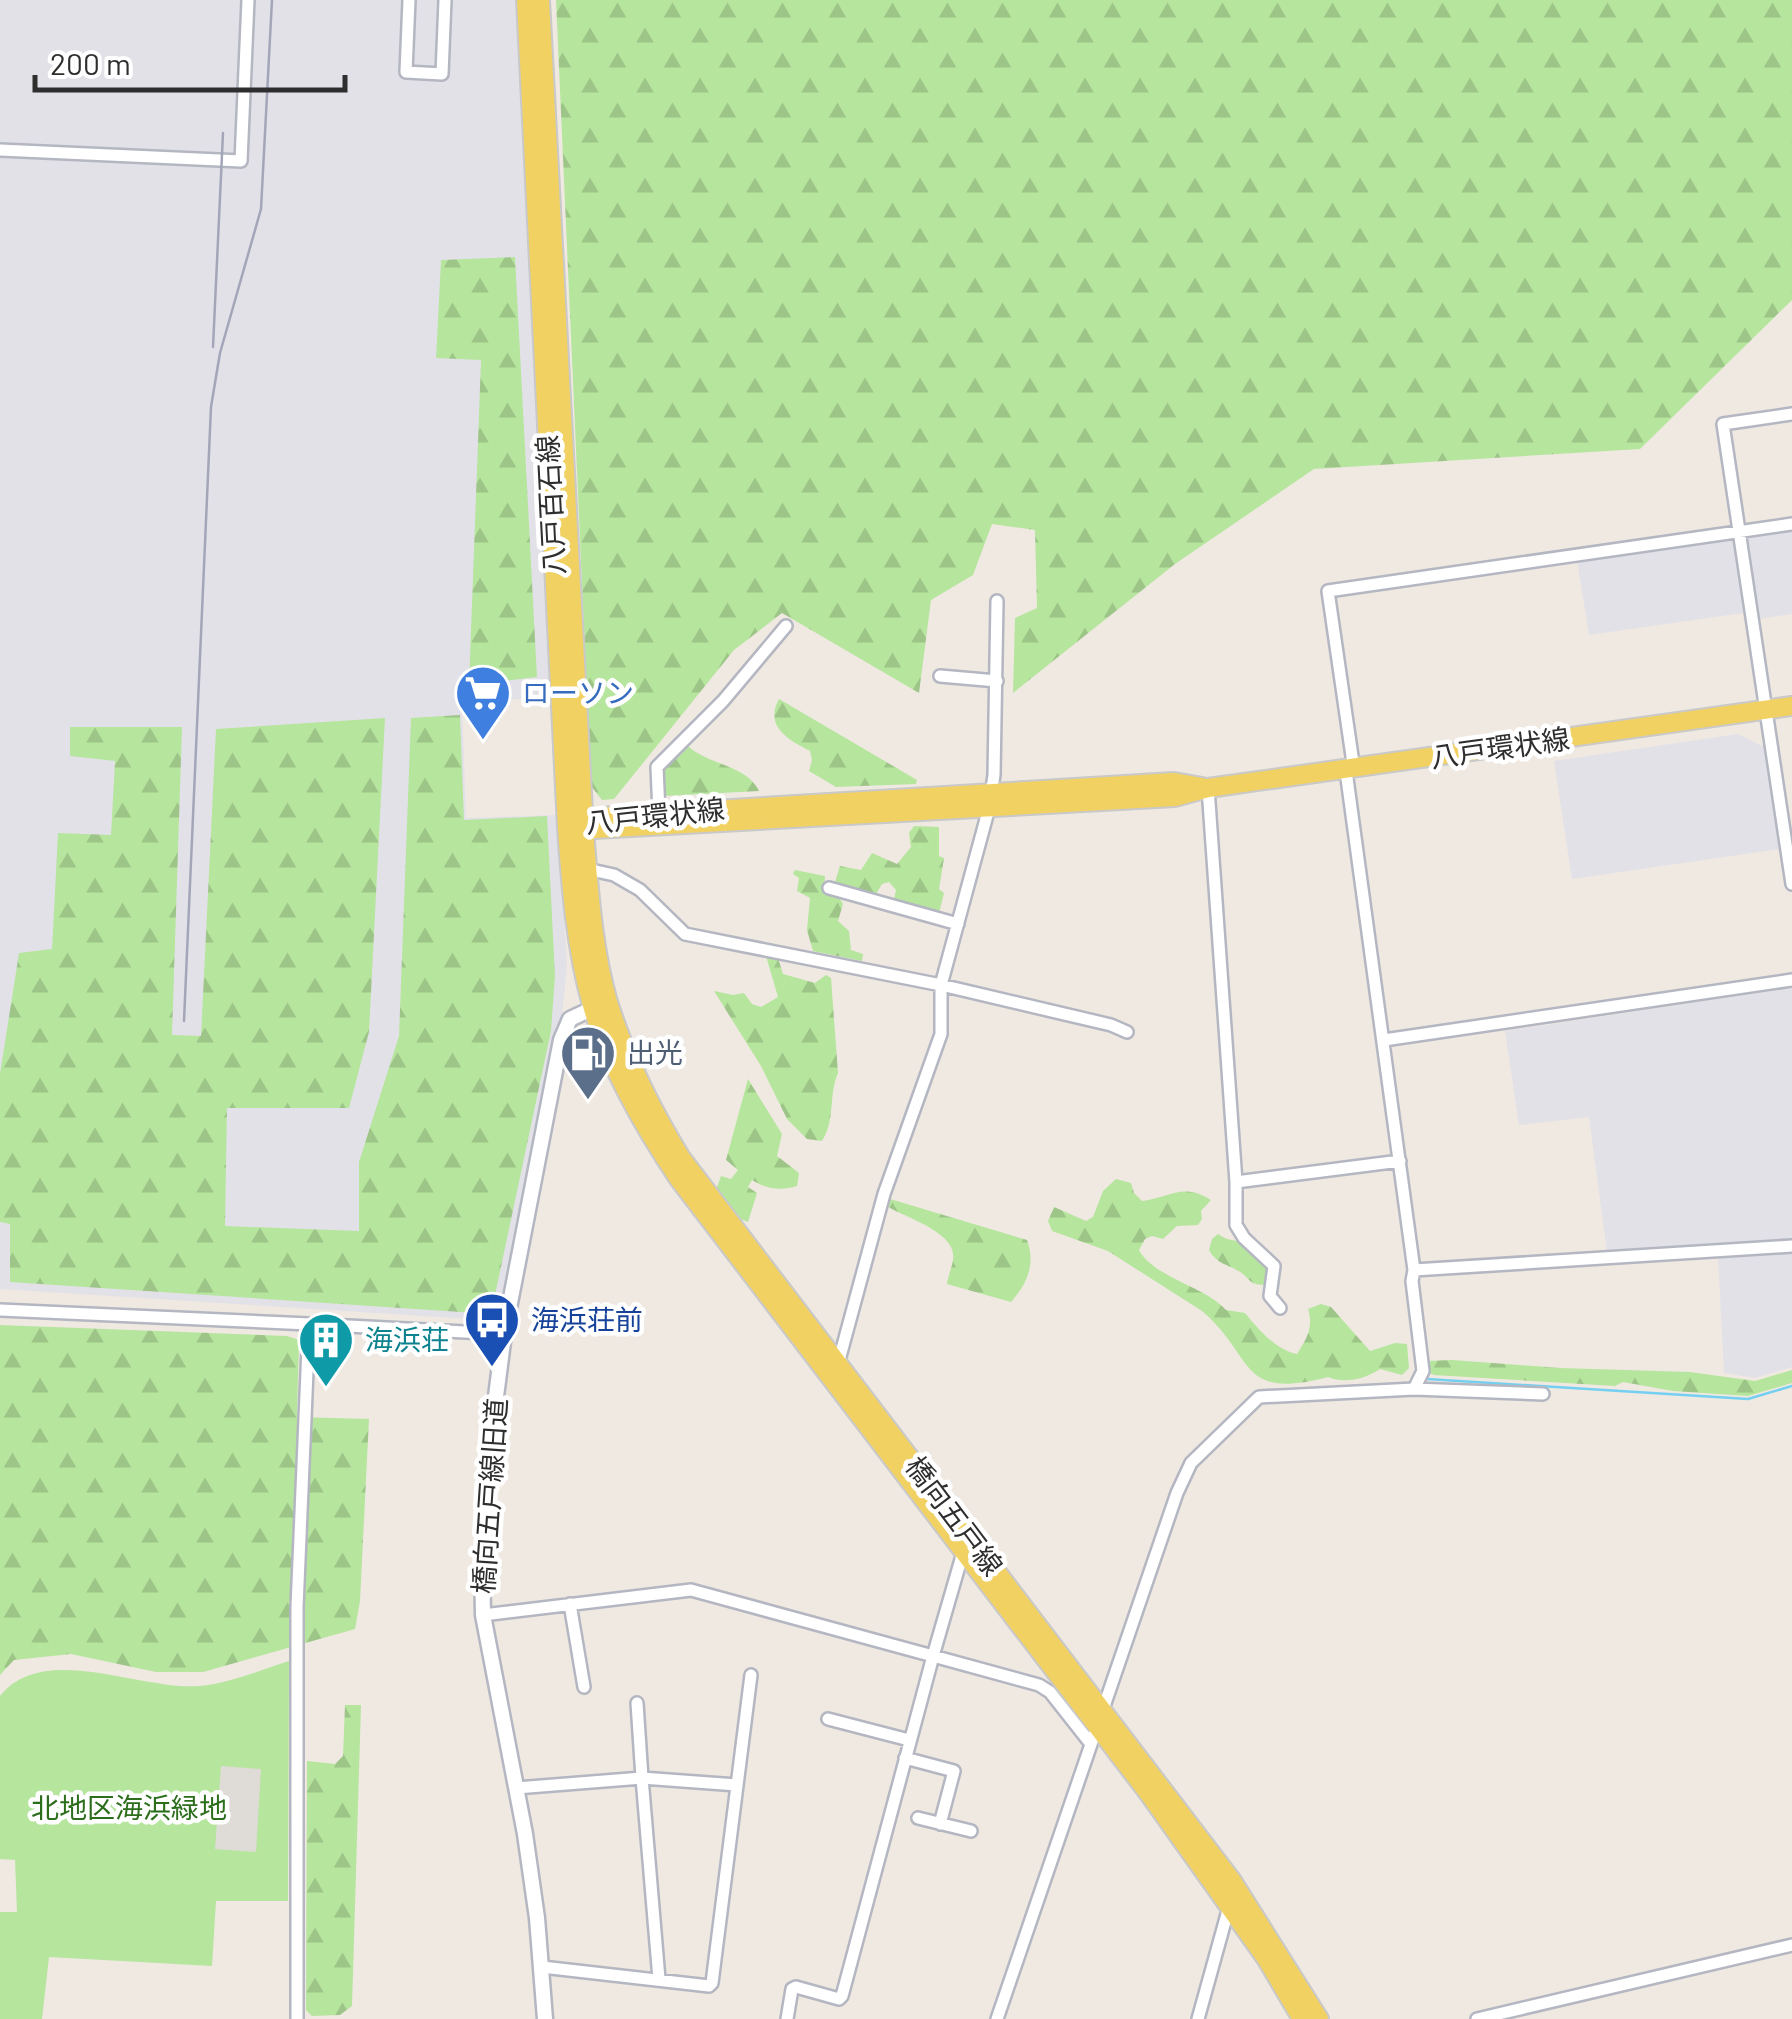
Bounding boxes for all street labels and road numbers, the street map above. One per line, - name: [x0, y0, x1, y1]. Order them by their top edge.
- street label: 八戸百石線: [529, 434, 571, 576]
- street label: 八戸環状線: [1428, 720, 1572, 774]
- street label: 八戸環状線: [583, 791, 726, 839]
- street label: 橋向五戸線旧道: [465, 1397, 513, 1595]
- street label: 橋向五戸線: [899, 1449, 1011, 1582]

